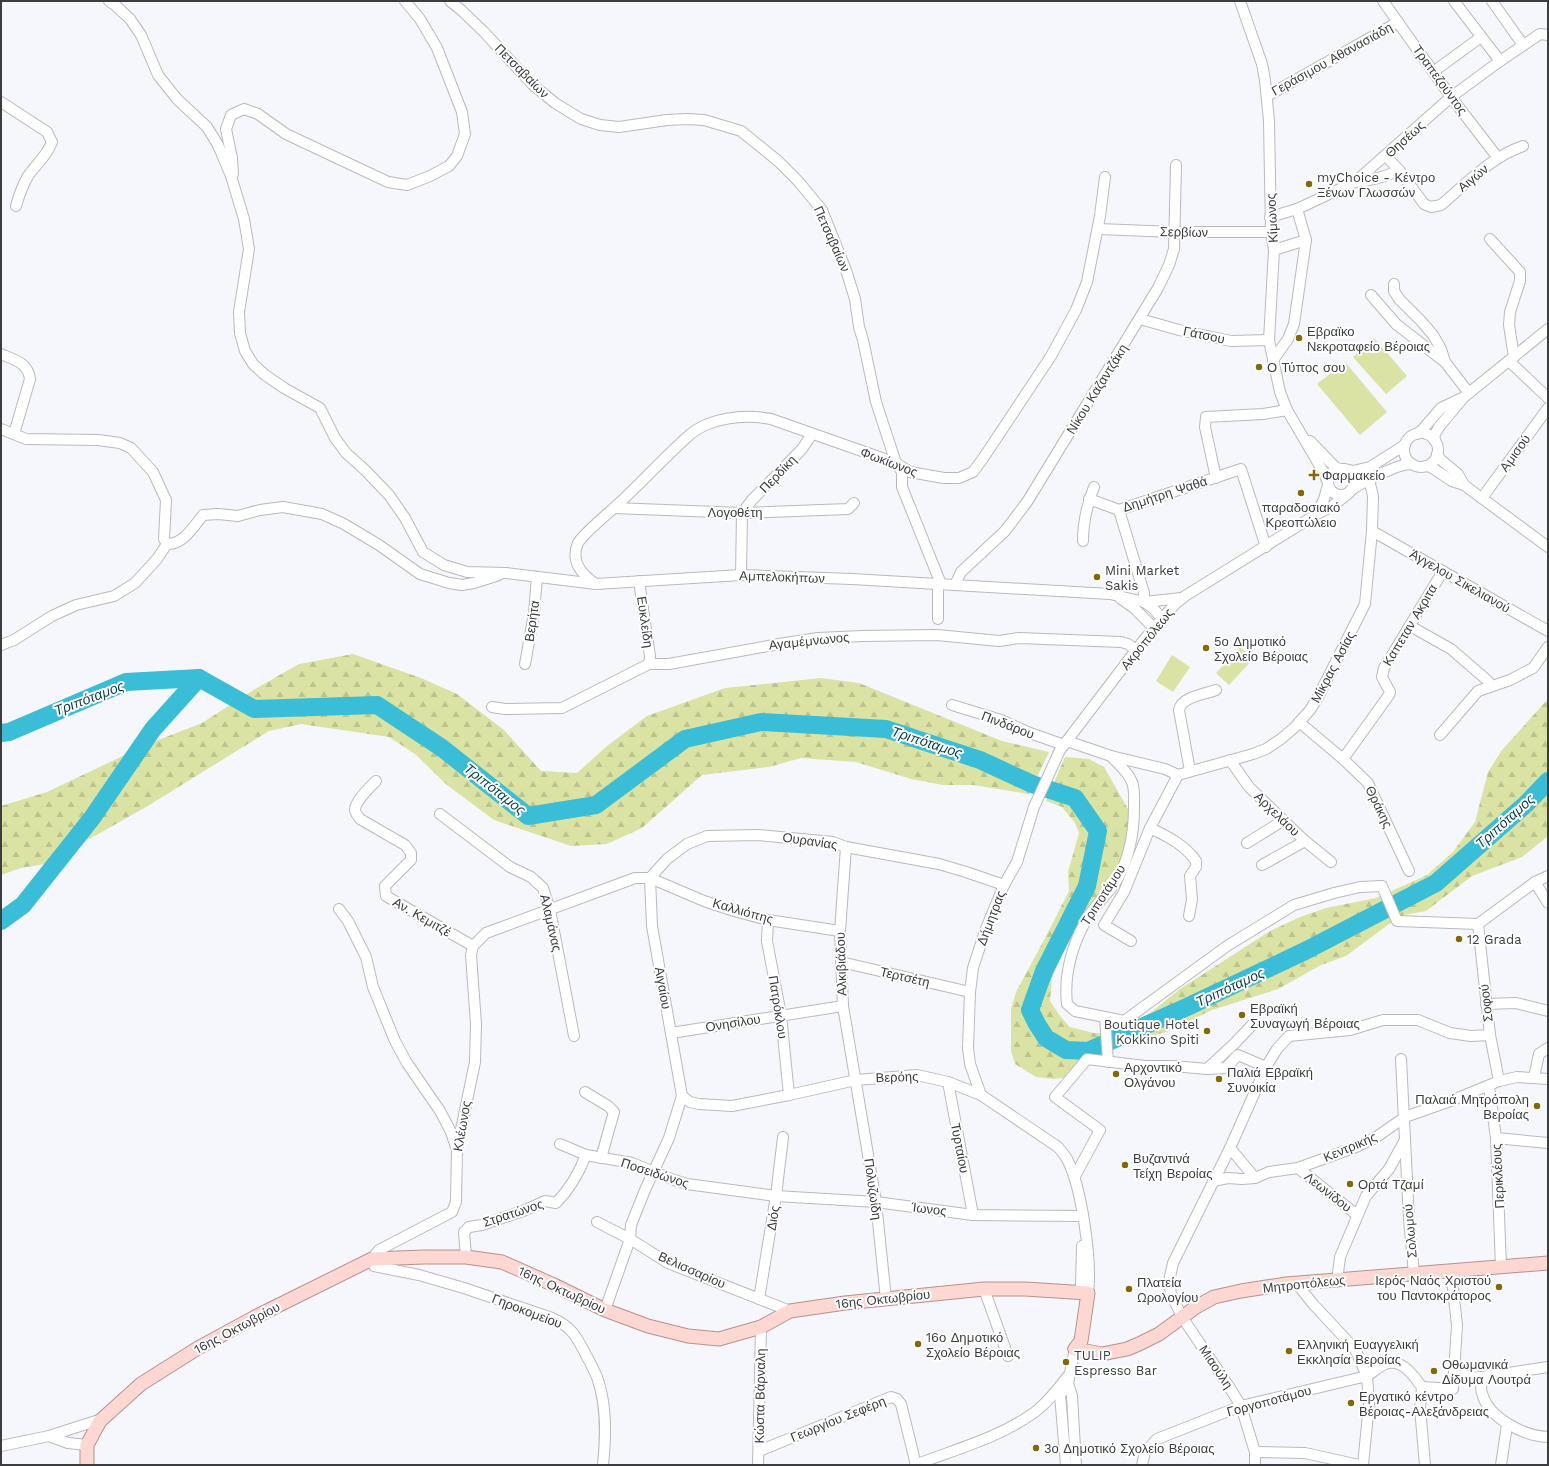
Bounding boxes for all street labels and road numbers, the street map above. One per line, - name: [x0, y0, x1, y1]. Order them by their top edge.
- street label: Γεράσιμου Αθανασιάδη: [1269, 19, 1395, 99]
- street label: Πετσαβαίων: [492, 41, 552, 101]
- street label: Τραπεζούντος: [1410, 42, 1470, 118]
- street label: Θησέως: [1382, 118, 1428, 160]
- street label: Αιγών: [1455, 161, 1491, 195]
- street label: Κίμωνος: [1263, 193, 1281, 243]
- street label: Πετσαβαίων: [811, 204, 853, 274]
- street label: Σερβίων: [1160, 224, 1208, 240]
- street label: Γάτσου: [1182, 323, 1226, 347]
- street label: Νίκου Καζαντζάκη: [1063, 341, 1131, 437]
- street label: Αμισού: [1497, 432, 1533, 474]
- street label: Φωκίωνος: [858, 444, 920, 480]
- street label: Περδίκη: [756, 452, 800, 496]
- street label: Δημήτρη Ψαθά: [1121, 473, 1210, 515]
- street label: Λογοθέτη: [707, 505, 763, 520]
- street label: Άγγελου Σικελιανού: [1407, 546, 1513, 616]
- street label: Αμπελοκήπων: [739, 568, 825, 586]
- street label: Καπεταν Ακριτα: [1380, 581, 1441, 669]
- street label: Ευκλείδη: [634, 595, 656, 649]
- street label: Βερήτα: [522, 599, 542, 643]
- street label: Ακροπόλεως: [1118, 605, 1176, 673]
- street label: Αγαμέμνωνος: [768, 629, 850, 653]
- street label: Μίκρας Ασίας: [1308, 629, 1358, 705]
- street label: Πινδάρου: [980, 708, 1036, 742]
- street label: Θράκης: [1362, 783, 1396, 831]
- street label: Αρχελάου: [1251, 789, 1303, 839]
- street label: Ουρανίας: [782, 830, 838, 852]
- street label: Τριποτάμου: [1078, 862, 1128, 928]
- street label: Δήμητρας: [974, 888, 1008, 948]
- street label: Αλαμάνας: [537, 893, 565, 953]
- street label: Αν. Κεμιτζέ: [390, 894, 454, 940]
- street label: Καλλιόπης: [711, 895, 775, 927]
- street label: Αλκιβιάδου: [832, 932, 850, 996]
- street label: Τερτσέτη: [879, 964, 931, 990]
- street label: Αιγαίου: [652, 966, 674, 1010]
- street label: Πατρόκλου: [766, 974, 790, 1040]
- street label: Σοφού: [1476, 983, 1496, 1023]
- street label: Ονησίλου: [704, 1011, 762, 1035]
- street label: Βερόης: [875, 1069, 919, 1085]
- street label: Κλέωνος: [450, 1100, 474, 1152]
- street label: Τυρταίου: [948, 1122, 972, 1174]
- street label: Κεντρικής: [1321, 1129, 1379, 1165]
- street label: Περικλέους: [1489, 1143, 1507, 1209]
- street label: Ποσειδώνος: [619, 1155, 691, 1191]
- street label: Πολυζωίδη: [861, 1157, 885, 1221]
- street label: Λεωνίδου: [1301, 1169, 1355, 1215]
- street label: Στρατώνος: [481, 1196, 545, 1230]
- street label: Ίωνος: [910, 1199, 947, 1219]
- street label: Σολωμού: [1400, 1203, 1420, 1259]
- street label: Διός: [764, 1204, 782, 1232]
- street label: Βελισσαρίου: [656, 1248, 728, 1292]
- street label: 16ης Οκτωβρίου: [516, 1263, 608, 1317]
- street label: Μητροπόλεως: [1262, 1272, 1346, 1296]
- street label: 16ης Οκτωβρίου: [835, 1287, 931, 1311]
- street label: Γηροκομείου: [490, 1291, 564, 1331]
- street label: 16ης Οκτωβρίου: [192, 1299, 282, 1357]
- street label: Μιαούλη: [1196, 1342, 1236, 1392]
- street label: Κώστα Βάρναλη: [752, 1348, 768, 1444]
- street label: Γοργοποτάμου: [1225, 1382, 1313, 1420]
- street label: Γεωργίου Σεφέρη: [788, 1393, 888, 1445]

